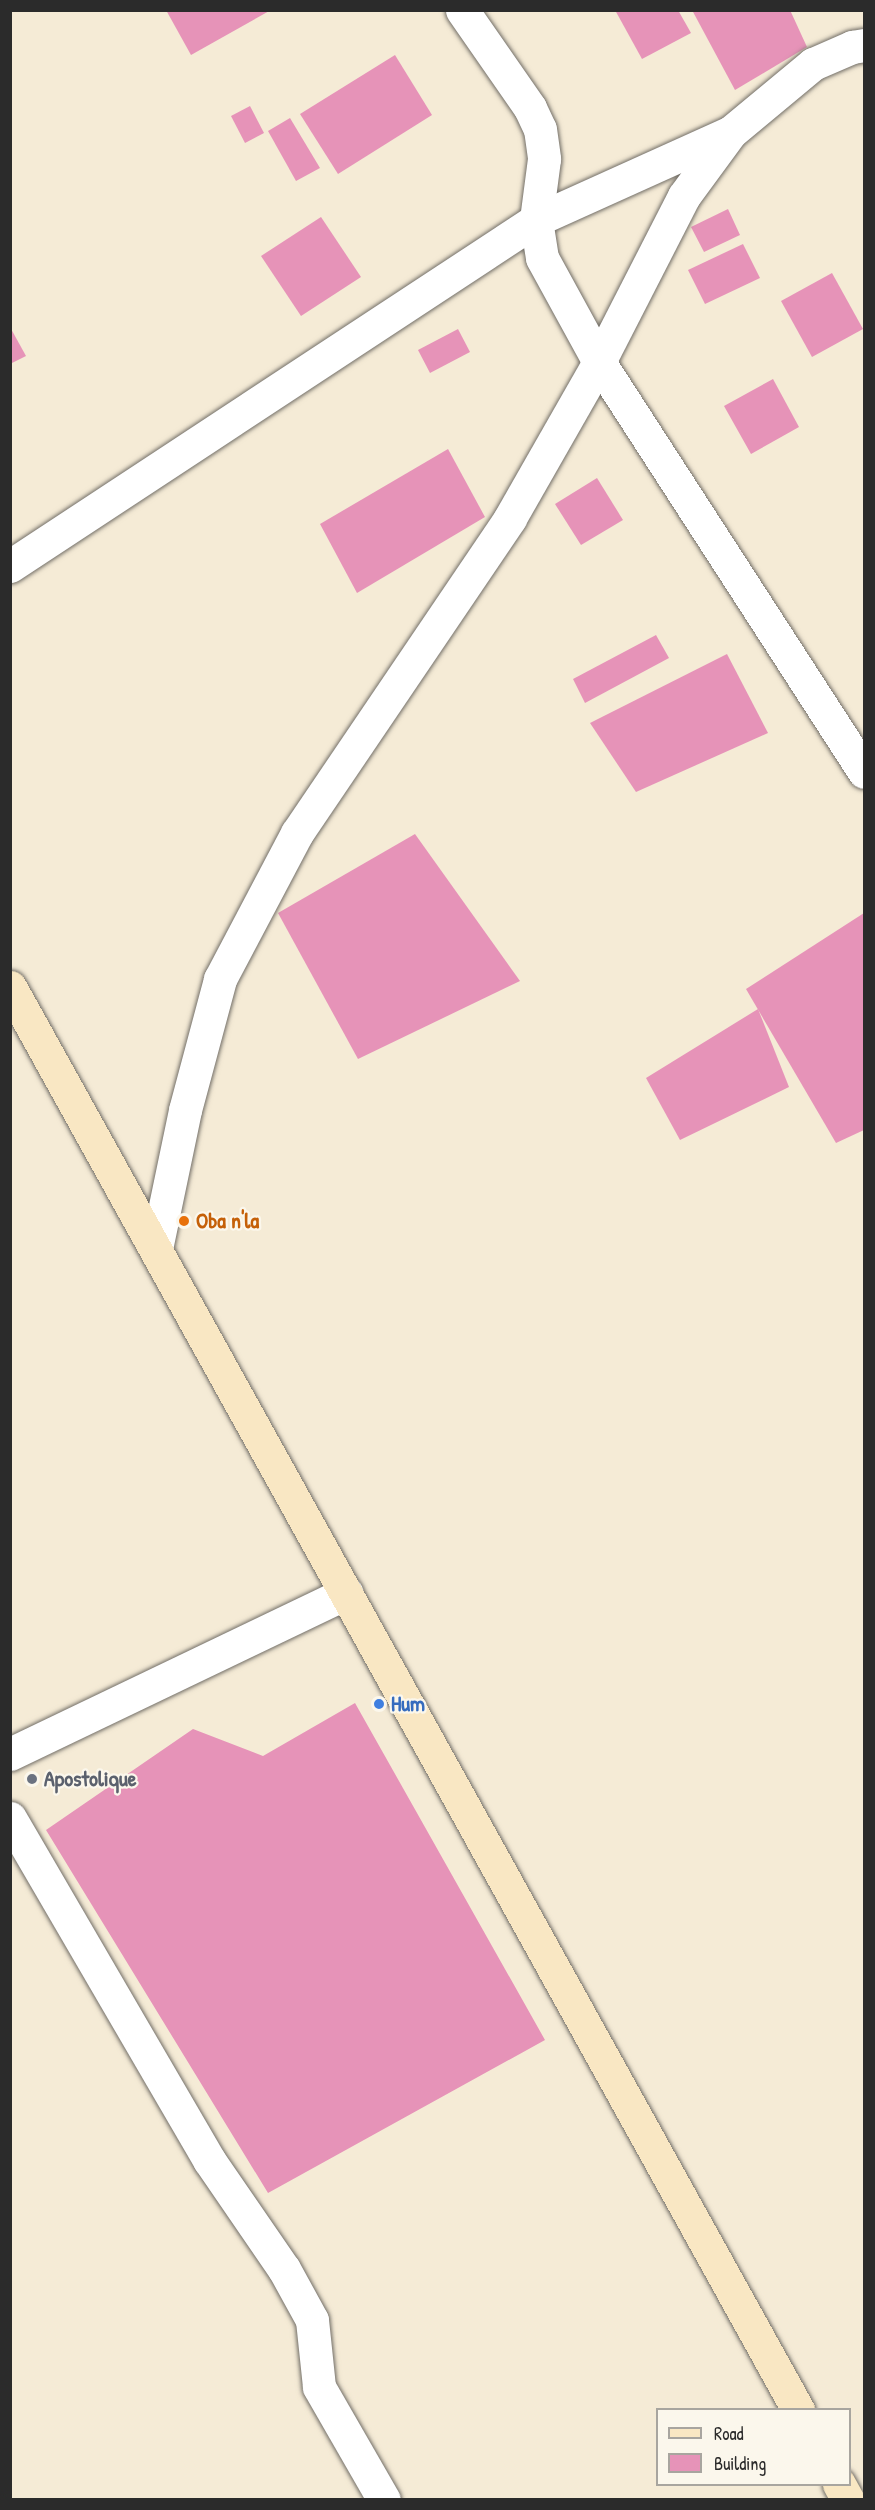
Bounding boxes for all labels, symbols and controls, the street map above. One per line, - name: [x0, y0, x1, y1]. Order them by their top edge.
- place label: Oba n'la: [196, 1208, 259, 1234]
- marker: Oba n'la: [177, 1214, 191, 1228]
- place label: Hum: [391, 1691, 425, 1717]
- marker: Hum: [372, 1697, 386, 1711]
- place label: Apostolique: [44, 1766, 136, 1792]
- marker: Apostolique: [25, 1772, 39, 1786]
- legend: [656, 2408, 851, 2486]
- text: Road: [714, 2421, 744, 2446]
- text: Building: [714, 2451, 766, 2476]

